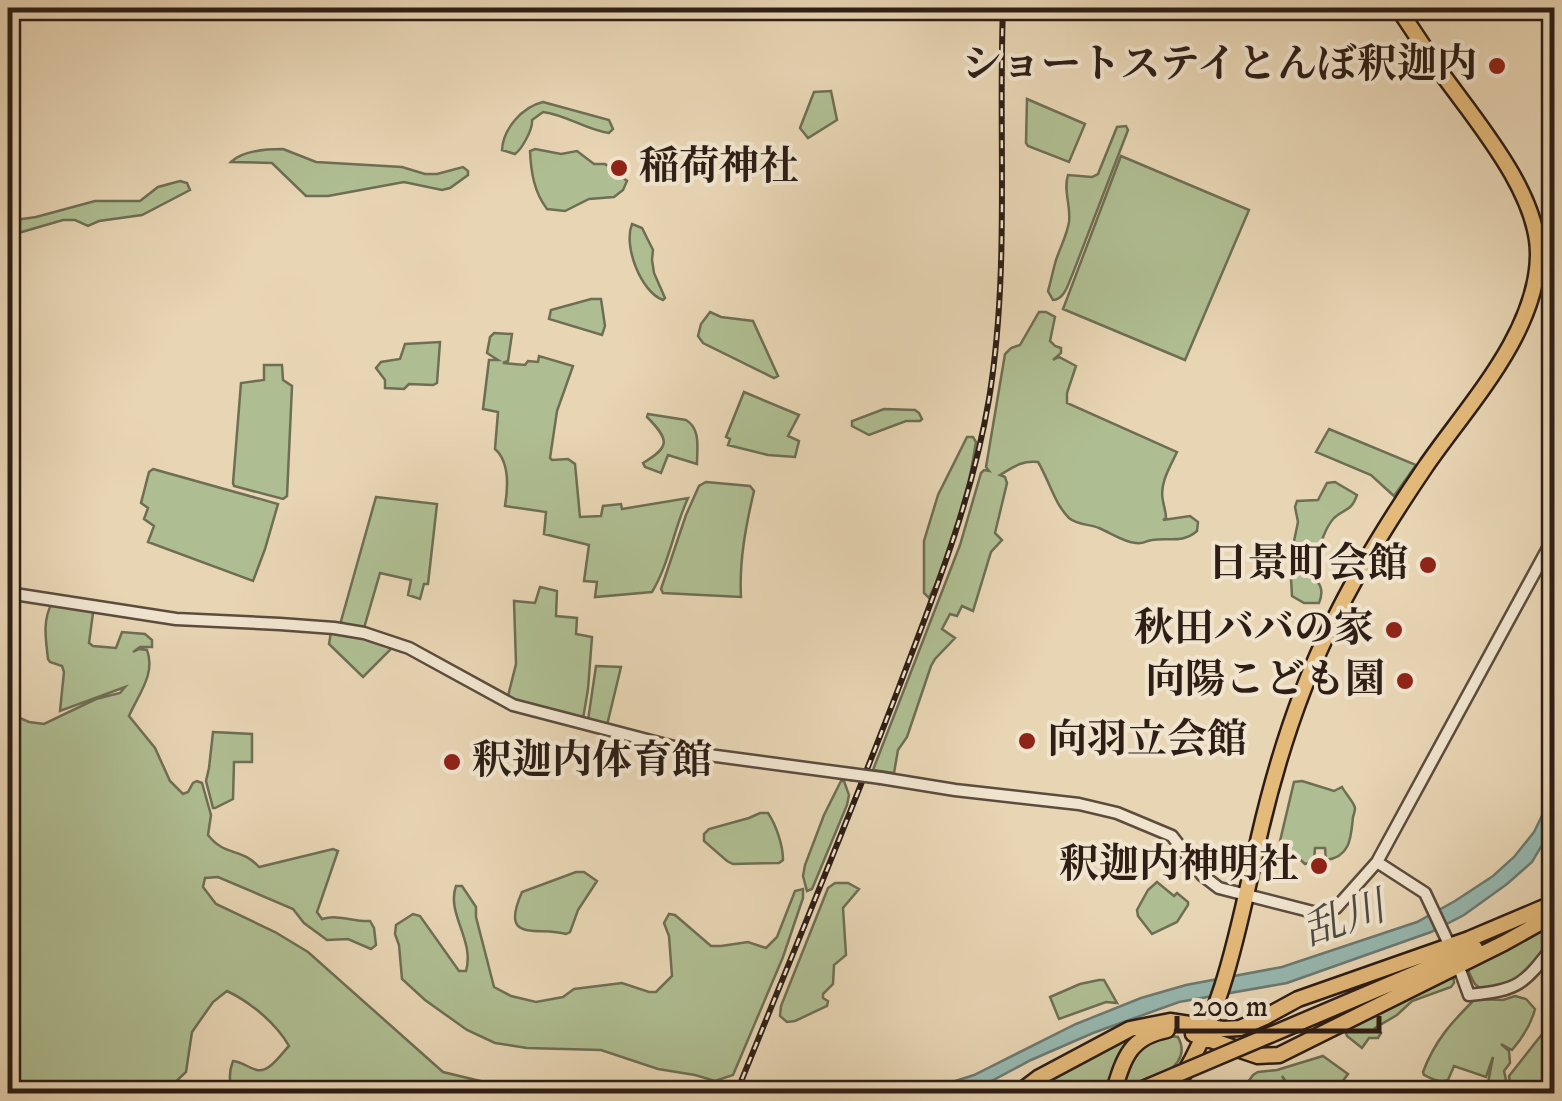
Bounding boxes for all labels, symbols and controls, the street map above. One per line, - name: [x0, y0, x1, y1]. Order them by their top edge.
- place label: ショートステイとんぼ釈迦内: [962, 41, 1477, 91]
- marker: ショートステイとんぼ釈迦内: [1486, 55, 1508, 77]
- place label: 稲荷神社: [639, 143, 799, 193]
- marker: 稲荷神社: [608, 157, 630, 179]
- place label: 日景町会館: [1208, 540, 1408, 590]
- marker: 日景町会館: [1417, 554, 1439, 576]
- place label: 秋田ババの家: [1134, 605, 1374, 655]
- marker: 秋田ババの家: [1383, 619, 1405, 641]
- place label: 向陽こども園: [1145, 656, 1385, 706]
- marker: 向陽こども園: [1394, 670, 1416, 692]
- place label: 向羽立会館: [1047, 716, 1247, 766]
- marker: 向羽立会館: [1016, 730, 1038, 752]
- place label: 釈迦内体育館: [472, 737, 712, 787]
- marker: 釈迦内体育館: [441, 751, 463, 773]
- place label: 釈迦内神明社: [1059, 841, 1299, 891]
- marker: 釈迦内神明社: [1308, 855, 1330, 877]
- water label: 乱川: [1296, 880, 1396, 958]
- scale bar: [1177, 971, 1380, 1033]
- text: 200 m: [1192, 989, 1268, 1026]

